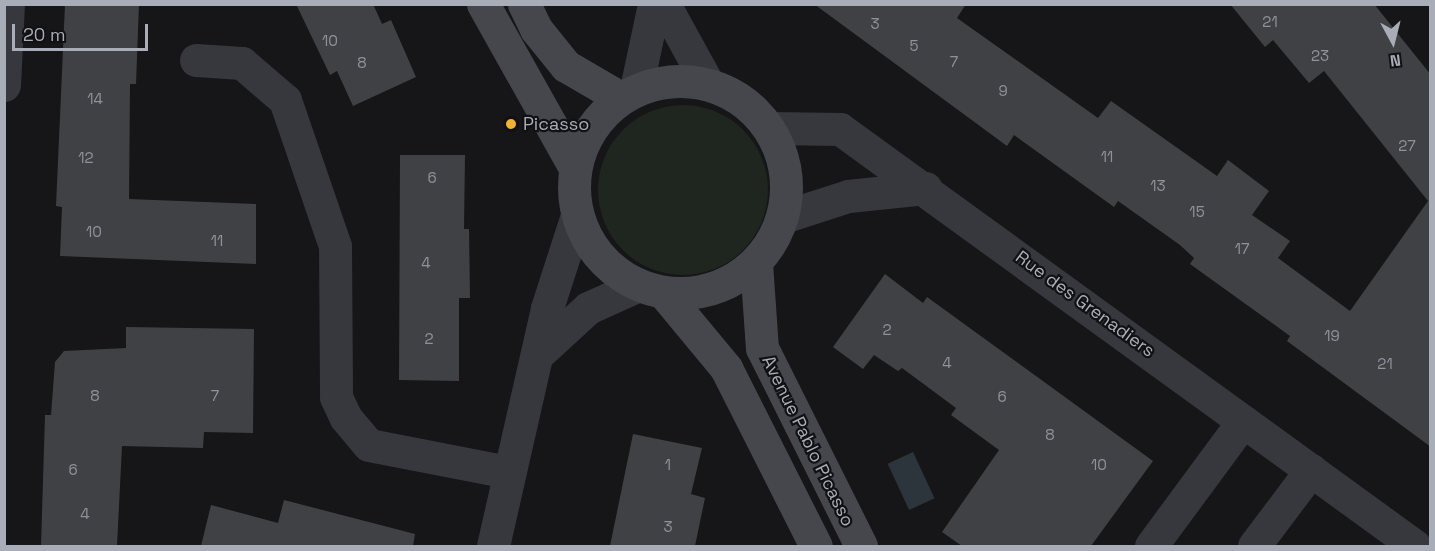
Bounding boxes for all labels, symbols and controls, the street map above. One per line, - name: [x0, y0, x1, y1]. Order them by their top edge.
- scale bar: [15, 12, 152, 50]
- north arrow: [1363, 12, 1423, 72]
- house number: 21: [1262, 13, 1278, 31]
- house number: 3: [870, 15, 880, 33]
- text: 20 m: [23, 23, 66, 46]
- house number: 10: [322, 32, 338, 50]
- house number: 5: [910, 37, 918, 55]
- house number: 23: [1311, 47, 1329, 65]
- text: N: [1389, 49, 1402, 71]
- house number: 7: [950, 53, 958, 71]
- house number: 8: [357, 54, 367, 72]
- house number: 9: [998, 82, 1008, 100]
- house number: 14: [87, 90, 103, 108]
- place label: Picasso: [523, 113, 589, 135]
- marker: Picasso: [504, 117, 518, 131]
- house number: 27: [1398, 137, 1416, 155]
- house number: 11: [1101, 148, 1113, 166]
- house number: 12: [78, 149, 94, 167]
- house number: 6: [427, 169, 437, 187]
- house number: 13: [1150, 177, 1166, 195]
- house number: 15: [1189, 203, 1205, 221]
- house number: 10: [86, 223, 102, 241]
- house number: 11: [211, 232, 223, 250]
- house number: 17: [1235, 240, 1249, 258]
- street label: Rue des Grenadiers: [1011, 246, 1159, 362]
- house number: 4: [421, 254, 431, 272]
- house number: 2: [882, 321, 892, 339]
- house number: 19: [1324, 327, 1340, 345]
- house number: 2: [424, 330, 434, 348]
- street label: Avenue Pablo Picasso: [757, 352, 859, 530]
- house number: 4: [942, 354, 952, 372]
- house number: 21: [1377, 355, 1393, 373]
- house number: 8: [90, 387, 100, 405]
- house number: 7: [211, 387, 219, 405]
- house number: 6: [997, 388, 1007, 406]
- house number: 8: [1045, 426, 1055, 444]
- house number: 1: [665, 456, 671, 474]
- house number: 10: [1091, 456, 1107, 474]
- house number: 6: [68, 461, 78, 479]
- house number: 4: [80, 505, 90, 523]
- house number: 3: [663, 518, 673, 536]

